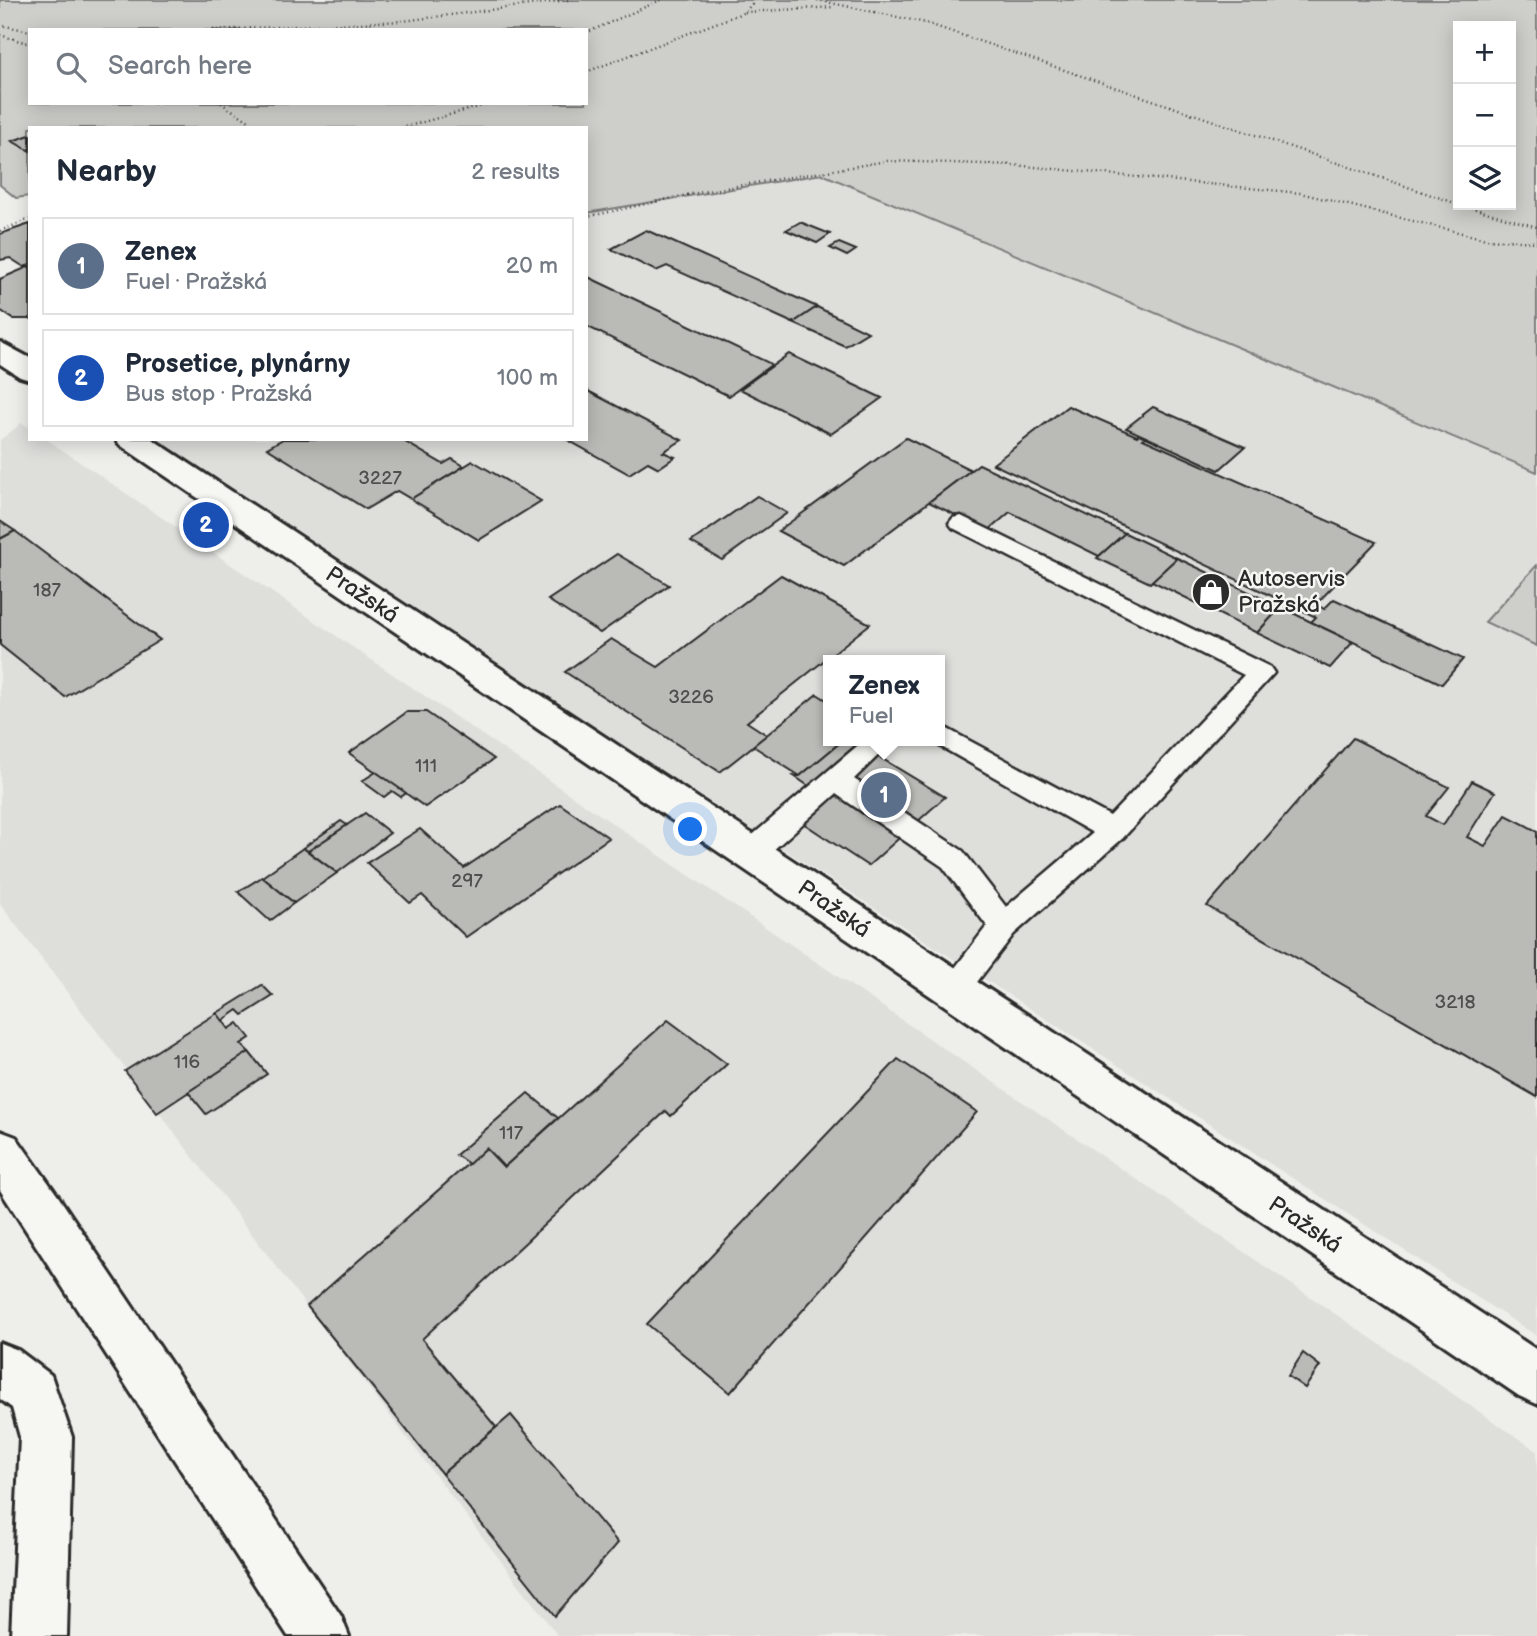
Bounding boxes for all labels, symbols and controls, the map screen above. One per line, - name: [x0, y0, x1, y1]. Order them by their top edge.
- map controls: [1453, 21, 1516, 210]
- button: +: [1453, 21, 1516, 84]
- search box: [28, 28, 588, 105]
- icon: search: [52, 48, 90, 86]
- text: Search here: [108, 51, 252, 82]
- button: −: [1453, 84, 1516, 147]
- button: layers: [1453, 147, 1516, 210]
- text: Nearby: [56, 154, 156, 190]
- text: 2 results: [471, 158, 560, 186]
- text: Zenex: [125, 237, 196, 268]
- text: 1: [76, 252, 86, 280]
- text: 20 m: [506, 252, 558, 280]
- text: Fuel · Pražská: [125, 268, 267, 296]
- text: Prosetice, plynárny: [125, 349, 350, 380]
- text: 2: [74, 364, 88, 392]
- text: 100 m: [497, 364, 558, 392]
- text: Bus stop · Pražská: [125, 380, 312, 408]
- house number: 3227: [358, 467, 402, 490]
- pin: 2: [183, 499, 229, 551]
- street label: Pražská: [320, 560, 404, 630]
- place label: Autoservis Pražská: [1238, 565, 1345, 619]
- shop icon: Autoservis Pražská: [1190, 571, 1232, 613]
- house number: 187: [33, 579, 62, 602]
- popup: [823, 655, 945, 746]
- text: Zenex: [848, 671, 920, 702]
- house number: 3226: [668, 686, 714, 709]
- text: Fuel: [848, 702, 893, 730]
- house number: 111: [415, 755, 437, 778]
- pin: 1: [861, 769, 907, 821]
- your location: [673, 812, 707, 846]
- house number: 297: [451, 870, 483, 893]
- street label: Pražská: [792, 874, 876, 944]
- house number: 3218: [1434, 991, 1476, 1014]
- house number: 116: [174, 1051, 200, 1074]
- house number: 117: [499, 1122, 524, 1145]
- street label: Pražská: [1263, 1190, 1347, 1260]

